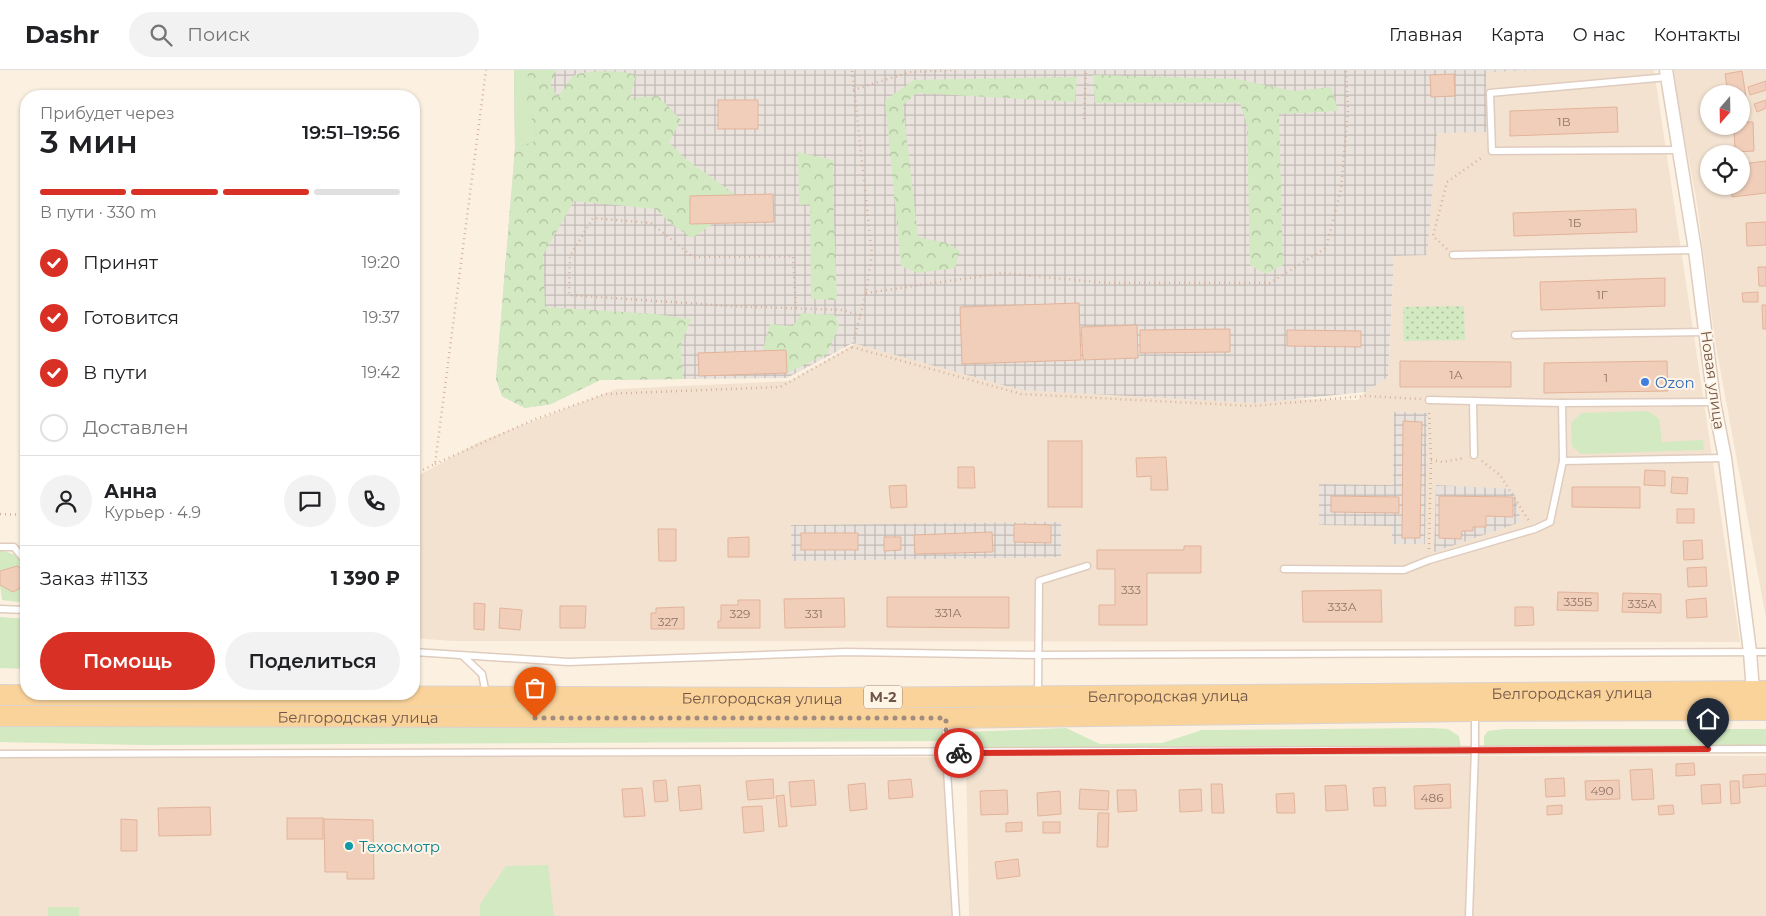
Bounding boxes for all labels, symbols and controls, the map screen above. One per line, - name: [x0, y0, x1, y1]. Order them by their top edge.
- search box: [129, 12, 479, 57]
- text: Dashr: [25, 20, 99, 49]
- icon: search: [147, 21, 175, 49]
- text: Поиск: [187, 23, 250, 46]
- text: Главная: [1389, 24, 1463, 46]
- text: Карта: [1491, 24, 1545, 46]
- text: О нас: [1573, 24, 1625, 46]
- text: Контакты: [1653, 24, 1741, 46]
- north arrow: [1700, 85, 1750, 135]
- map controls: [1700, 85, 1750, 195]
- text: Прибудет через: [40, 104, 175, 123]
- house number: 1В: [1557, 114, 1571, 129]
- text: 19:51–19:56: [302, 121, 400, 144]
- text: 3 мин: [40, 122, 138, 161]
- button: locate: [1700, 145, 1750, 195]
- text: В пути · 330 m: [40, 203, 157, 222]
- house number: 1Б: [1568, 215, 1582, 230]
- icon: check: [40, 249, 68, 277]
- text: Принят: [83, 251, 158, 274]
- text: 19:20: [361, 253, 400, 272]
- house number: 1Г: [1596, 287, 1608, 302]
- icon: check: [40, 304, 68, 332]
- text: Готовится: [83, 306, 179, 329]
- text: 19:37: [363, 308, 400, 327]
- street label: Новая улица: [1697, 329, 1729, 431]
- icon: check: [40, 359, 68, 387]
- text: В пути: [83, 361, 148, 384]
- text: 19:42: [361, 363, 400, 382]
- house number: 1А: [1449, 367, 1463, 382]
- house number: 1: [1604, 370, 1608, 385]
- place label: Ozon: [1655, 373, 1695, 392]
- marker: Ozon: [1639, 376, 1651, 388]
- text: Доставлен: [83, 416, 189, 439]
- button: person: [40, 475, 92, 527]
- button: chat: [284, 475, 336, 527]
- button: phone: [348, 475, 400, 527]
- text: Анна: [104, 480, 157, 503]
- text: Курьер · 4.9: [104, 503, 201, 522]
- text: Заказ #1133: [40, 567, 148, 590]
- text: 1 390 ₽: [331, 567, 400, 590]
- house number: 333: [1121, 582, 1141, 597]
- house number: 335Б: [1564, 594, 1593, 609]
- house number: 335А: [1627, 596, 1657, 611]
- house number: 333А: [1327, 599, 1357, 614]
- house number: 331А: [935, 605, 961, 620]
- house number: 329: [730, 606, 750, 621]
- house number: 331: [805, 606, 823, 621]
- house number: 327: [658, 614, 678, 629]
- button: Помощь: [40, 632, 215, 690]
- button: Поделиться: [225, 632, 400, 690]
- pin: [514, 667, 556, 718]
- icon: bag: [521, 674, 549, 702]
- street label: Белгородская улица: [1491, 682, 1653, 703]
- street label: Белгородская улица: [1087, 685, 1249, 706]
- road number: М-2: [864, 686, 902, 708]
- street label: Белгородская улица: [681, 688, 843, 708]
- pin: [1687, 698, 1729, 749]
- icon: home: [1694, 705, 1722, 733]
- street label: Белгородская улица: [277, 707, 439, 726]
- courier: [934, 728, 984, 778]
- icon: bike: [945, 739, 973, 767]
- house number: 490: [1590, 783, 1614, 798]
- house number: 486: [1420, 790, 1444, 805]
- place label: Техосмотр: [359, 837, 440, 856]
- marker: Техосмотр: [343, 840, 355, 852]

